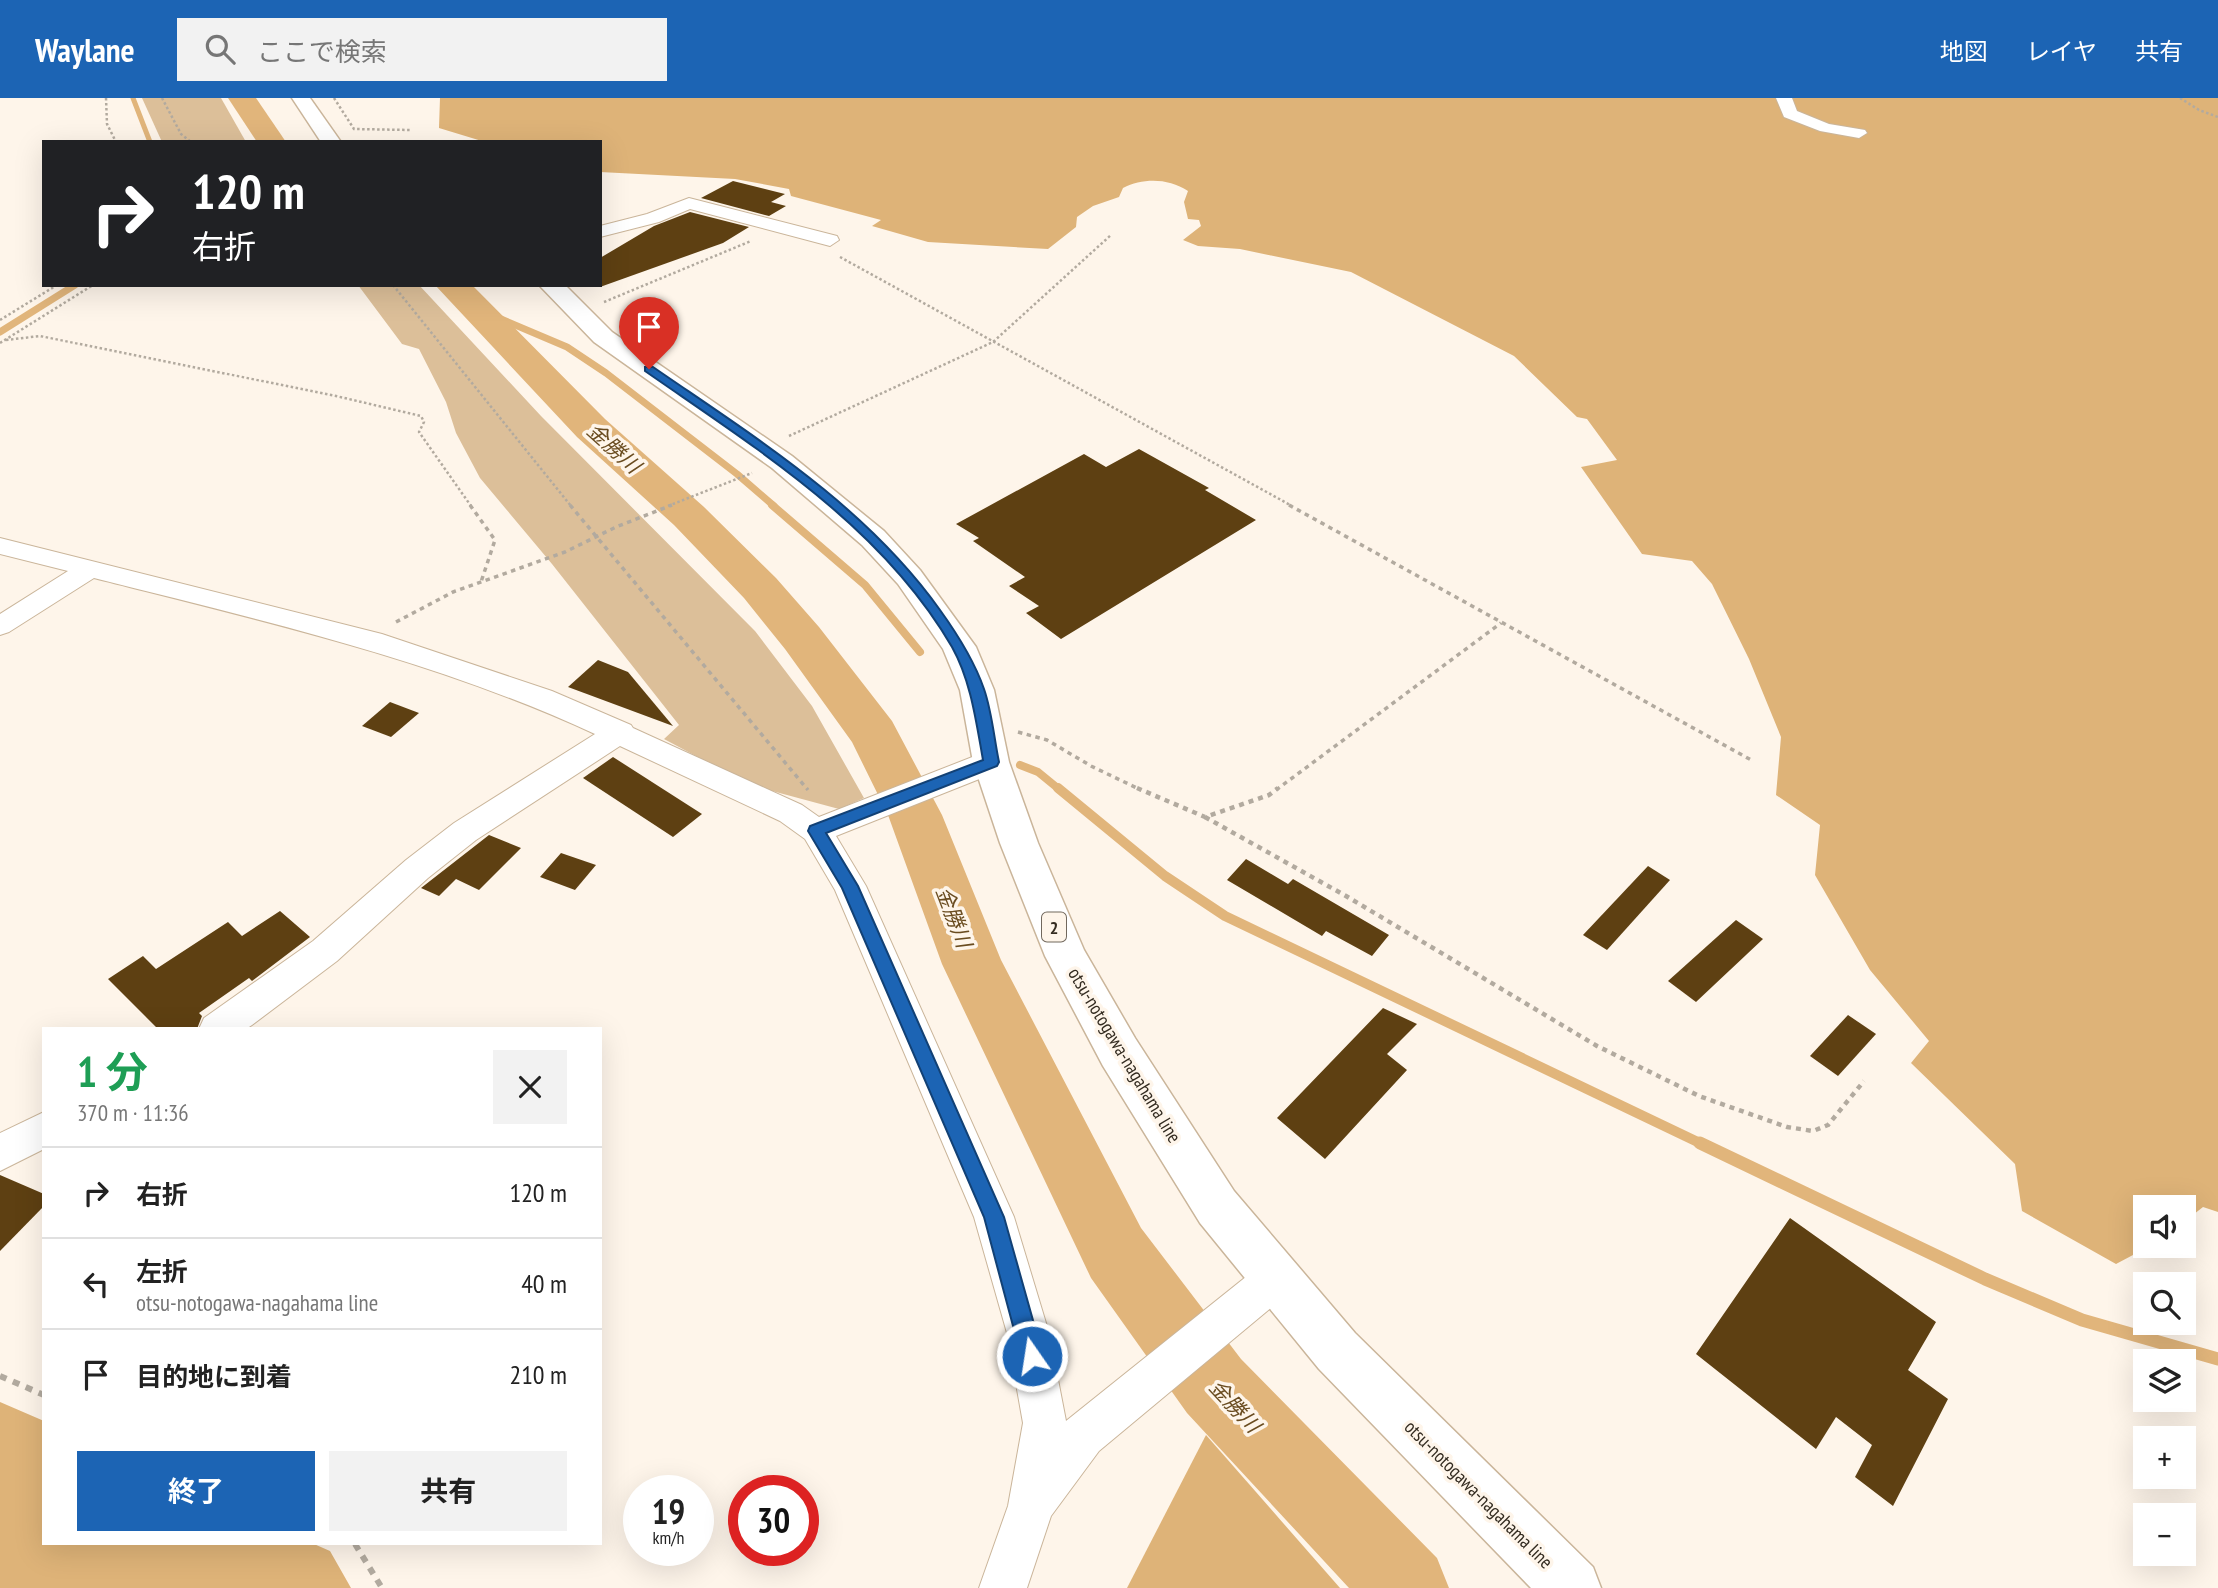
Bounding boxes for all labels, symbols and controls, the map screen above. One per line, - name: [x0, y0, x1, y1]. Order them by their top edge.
- search box: [177, 18, 667, 81]
- text: Waylane: [35, 28, 135, 71]
- icon: search: [201, 30, 239, 68]
- text: ここで検索: [257, 35, 387, 68]
- text: 地図: [1940, 36, 1988, 67]
- text: レイヤ: [2026, 36, 2097, 67]
- text: 共有: [2135, 36, 2183, 67]
- text: 120 m: [192, 159, 305, 223]
- icon: right: [77, 168, 168, 259]
- text: 右折: [192, 225, 256, 267]
- pin: [619, 297, 679, 369]
- icon: arrive: [630, 308, 668, 346]
- water label: 金勝川: [582, 417, 648, 480]
- water label: 金勝川: [930, 883, 979, 953]
- road number: 2: [1042, 912, 1066, 942]
- street label: otsu-notogawa-nagahama line: [1063, 963, 1187, 1147]
- text: 1 分: [77, 1044, 148, 1099]
- button: close: [493, 1050, 567, 1124]
- text: 370 m · 11:36: [77, 1098, 189, 1127]
- icon: right: [77, 1174, 115, 1212]
- text: 120 m: [509, 1176, 567, 1209]
- text: 右折: [136, 1178, 188, 1211]
- map controls: [2133, 1195, 2196, 1566]
- button: sound: [2133, 1195, 2196, 1258]
- text: 左折: [136, 1255, 188, 1288]
- icon: left: [77, 1265, 115, 1303]
- text: 40 m: [521, 1267, 567, 1300]
- button: search: [2133, 1272, 2196, 1335]
- text: otsu-notogawa-nagahama line: [136, 1288, 378, 1317]
- position arrow: [995, 1319, 1069, 1393]
- button: layers: [2133, 1349, 2196, 1412]
- icon: arrive: [77, 1356, 115, 1394]
- text: 210 m: [509, 1358, 567, 1391]
- text: 目的地に到着: [136, 1360, 292, 1393]
- water label: 金勝川: [1204, 1374, 1268, 1440]
- street label: otsu-notogawa-nagahama line: [1400, 1415, 1558, 1573]
- button: +: [2133, 1426, 2196, 1489]
- button: 終了: [77, 1451, 315, 1531]
- button: 共有: [329, 1451, 567, 1531]
- speed limit sign: 30: [728, 1475, 819, 1566]
- text: 19: [652, 1488, 685, 1534]
- button: −: [2133, 1503, 2196, 1566]
- text: km/h: [653, 1526, 684, 1549]

